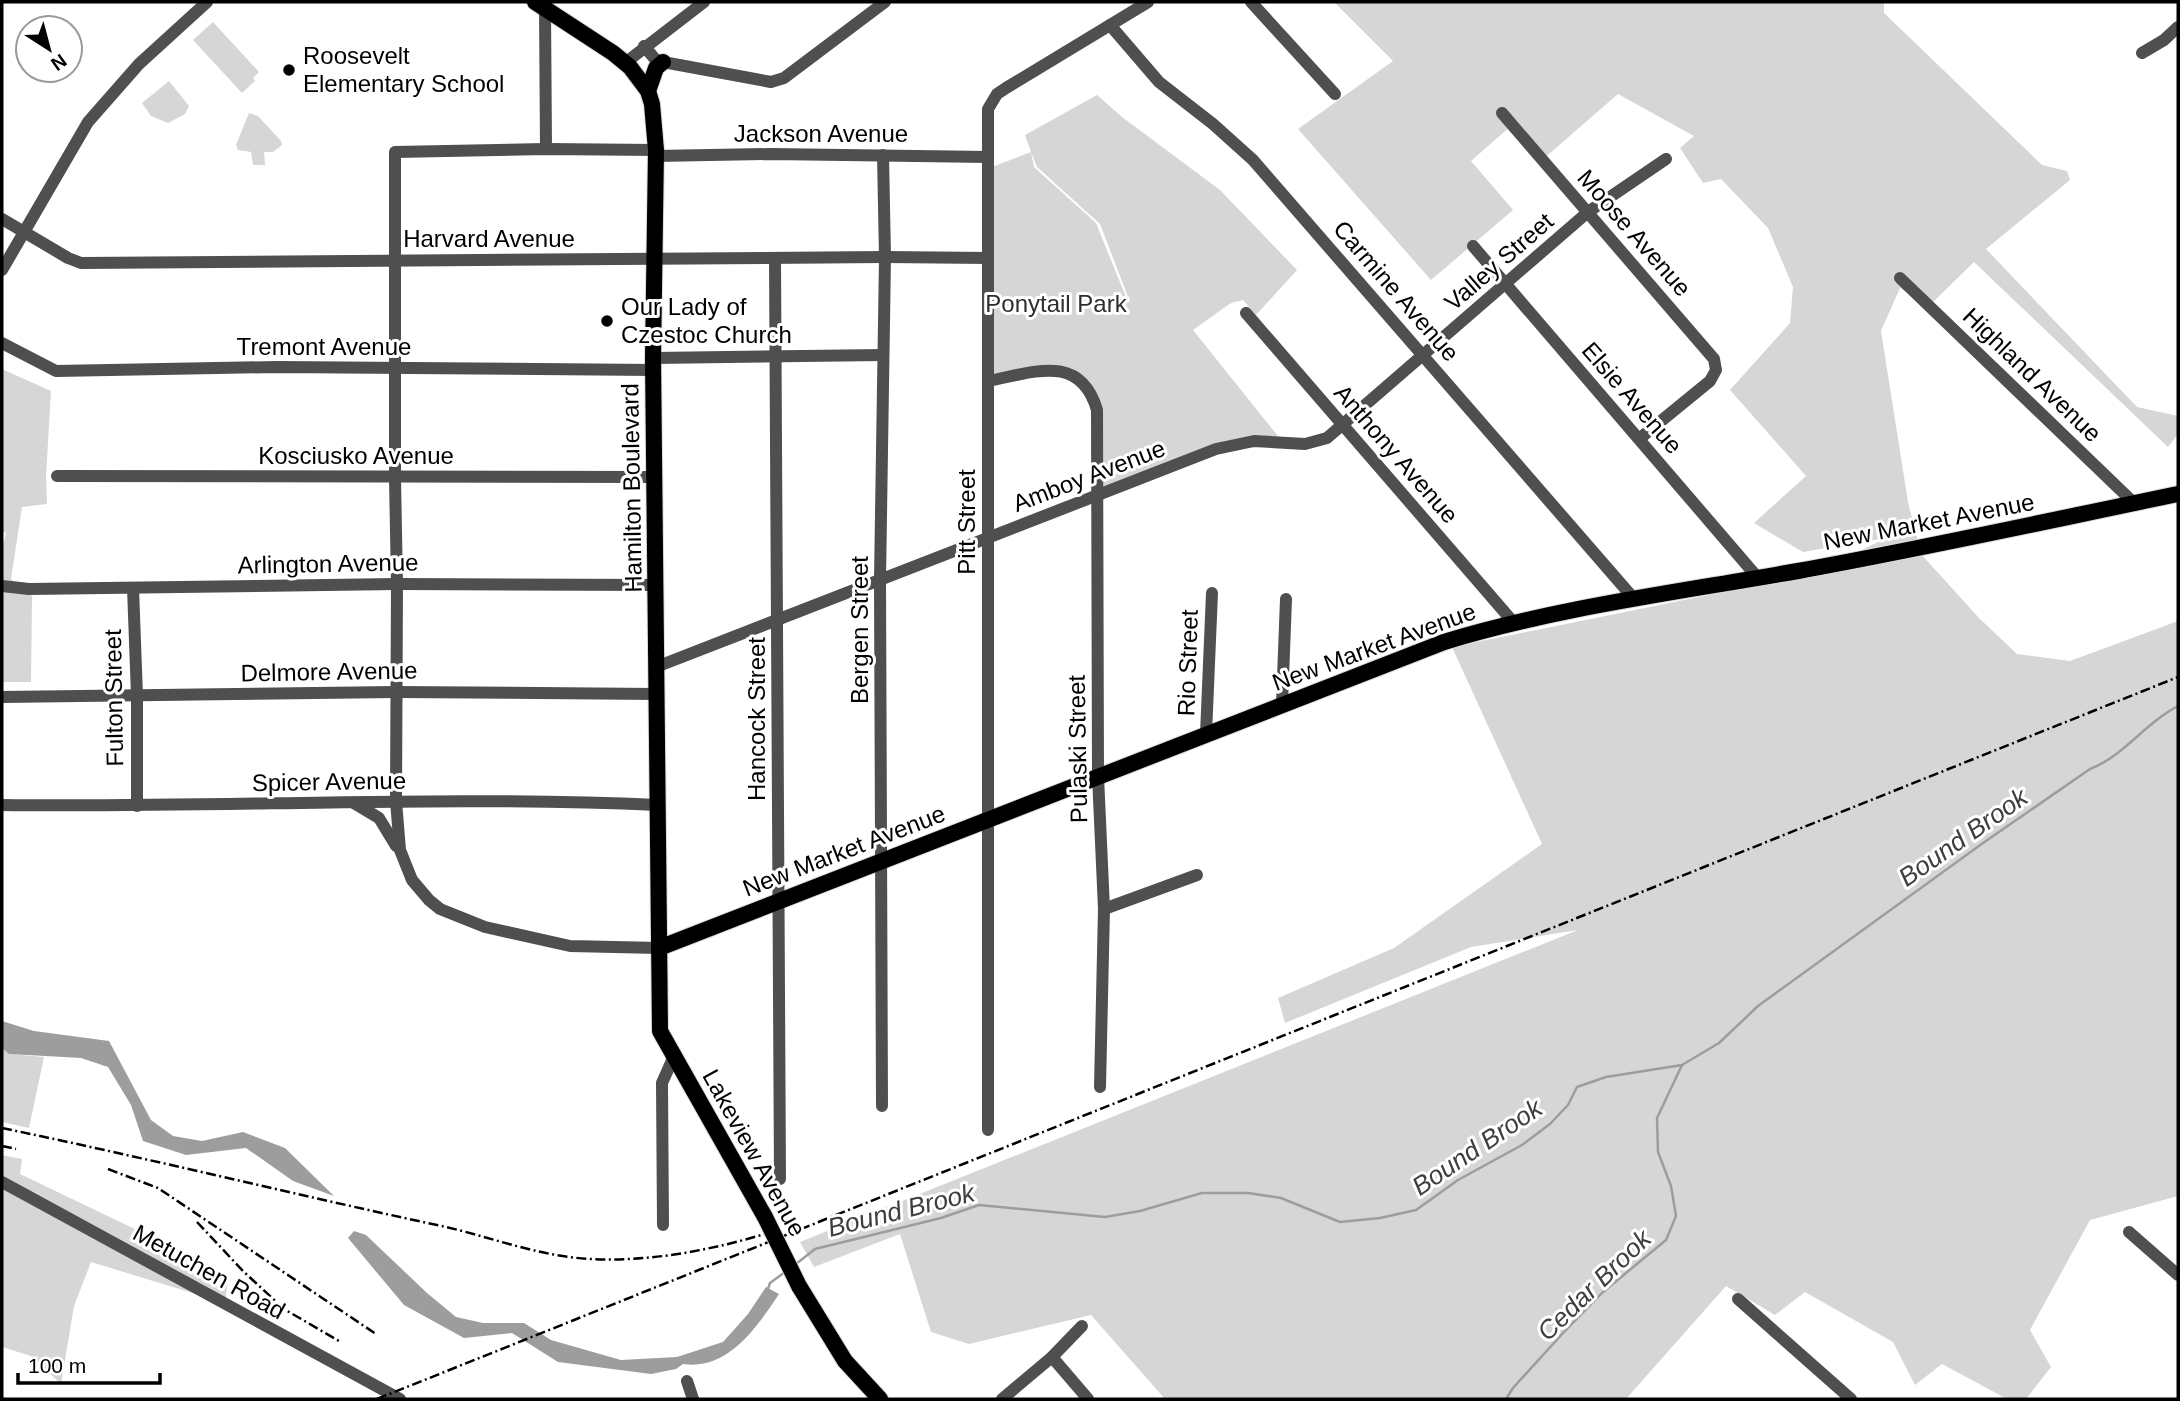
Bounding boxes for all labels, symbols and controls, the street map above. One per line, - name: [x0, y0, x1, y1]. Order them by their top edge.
- north arrow: [14, 14, 84, 84]
- place label: Roosevelt Elementary School: [303, 42, 504, 97]
- text: N: [47, 50, 70, 75]
- marker: Roosevelt Elementary School: [281, 62, 297, 78]
- street label: Jackson Avenue: [734, 120, 908, 147]
- street label: Moose Avenue: [1572, 164, 1697, 301]
- street label: Valley Street: [1439, 207, 1558, 316]
- street label: Carmine Avenue: [1328, 215, 1465, 366]
- street label: Harvard Avenue: [403, 225, 575, 252]
- park label: Ponytail Park: [985, 290, 1128, 317]
- place label: Our Lady of Czestoc Church: [621, 293, 792, 348]
- street label: Highland Avenue: [1958, 302, 2107, 447]
- marker: Our Lady of Czestoc Church: [599, 313, 615, 329]
- street label: Tremont Avenue: [237, 333, 411, 360]
- street label: Elsie Avenue: [1577, 337, 1688, 459]
- street label: Anthony Avenue: [1329, 379, 1464, 528]
- street label: Hamilton Boulevard: [616, 383, 647, 593]
- street label: Amboy Avenue: [1009, 434, 1169, 517]
- street label: Kosciusko Avenue: [258, 442, 454, 469]
- street label: Pitt Street: [953, 469, 980, 575]
- street label: New Market Avenue: [1821, 488, 2037, 555]
- street label: Arlington Avenue: [237, 548, 419, 579]
- street label: Bergen Street: [846, 556, 873, 704]
- street label: New Market Avenue: [1269, 597, 1479, 696]
- street label: Rio Street: [1172, 609, 1203, 717]
- street label: Fulton Street: [99, 629, 128, 767]
- street label: Hancock Street: [743, 637, 770, 801]
- street label: Delmore Avenue: [240, 656, 418, 687]
- street label: Pulaski Street: [1063, 674, 1092, 823]
- street label: Spicer Avenue: [252, 767, 406, 796]
- water label: Bound Brook: [1893, 780, 2035, 892]
- street label: New Market Avenue: [739, 800, 949, 902]
- street label: Lakeview Avenue: [697, 1065, 811, 1241]
- water label: Bound Brook: [1406, 1091, 1549, 1201]
- water label: Bound Brook: [824, 1177, 979, 1243]
- street label: Metuchen Road: [129, 1219, 290, 1324]
- water label: Cedar Brook: [1531, 1222, 1658, 1346]
- scale bar: [18, 1342, 159, 1386]
- text: 100 m: [28, 1354, 86, 1377]

